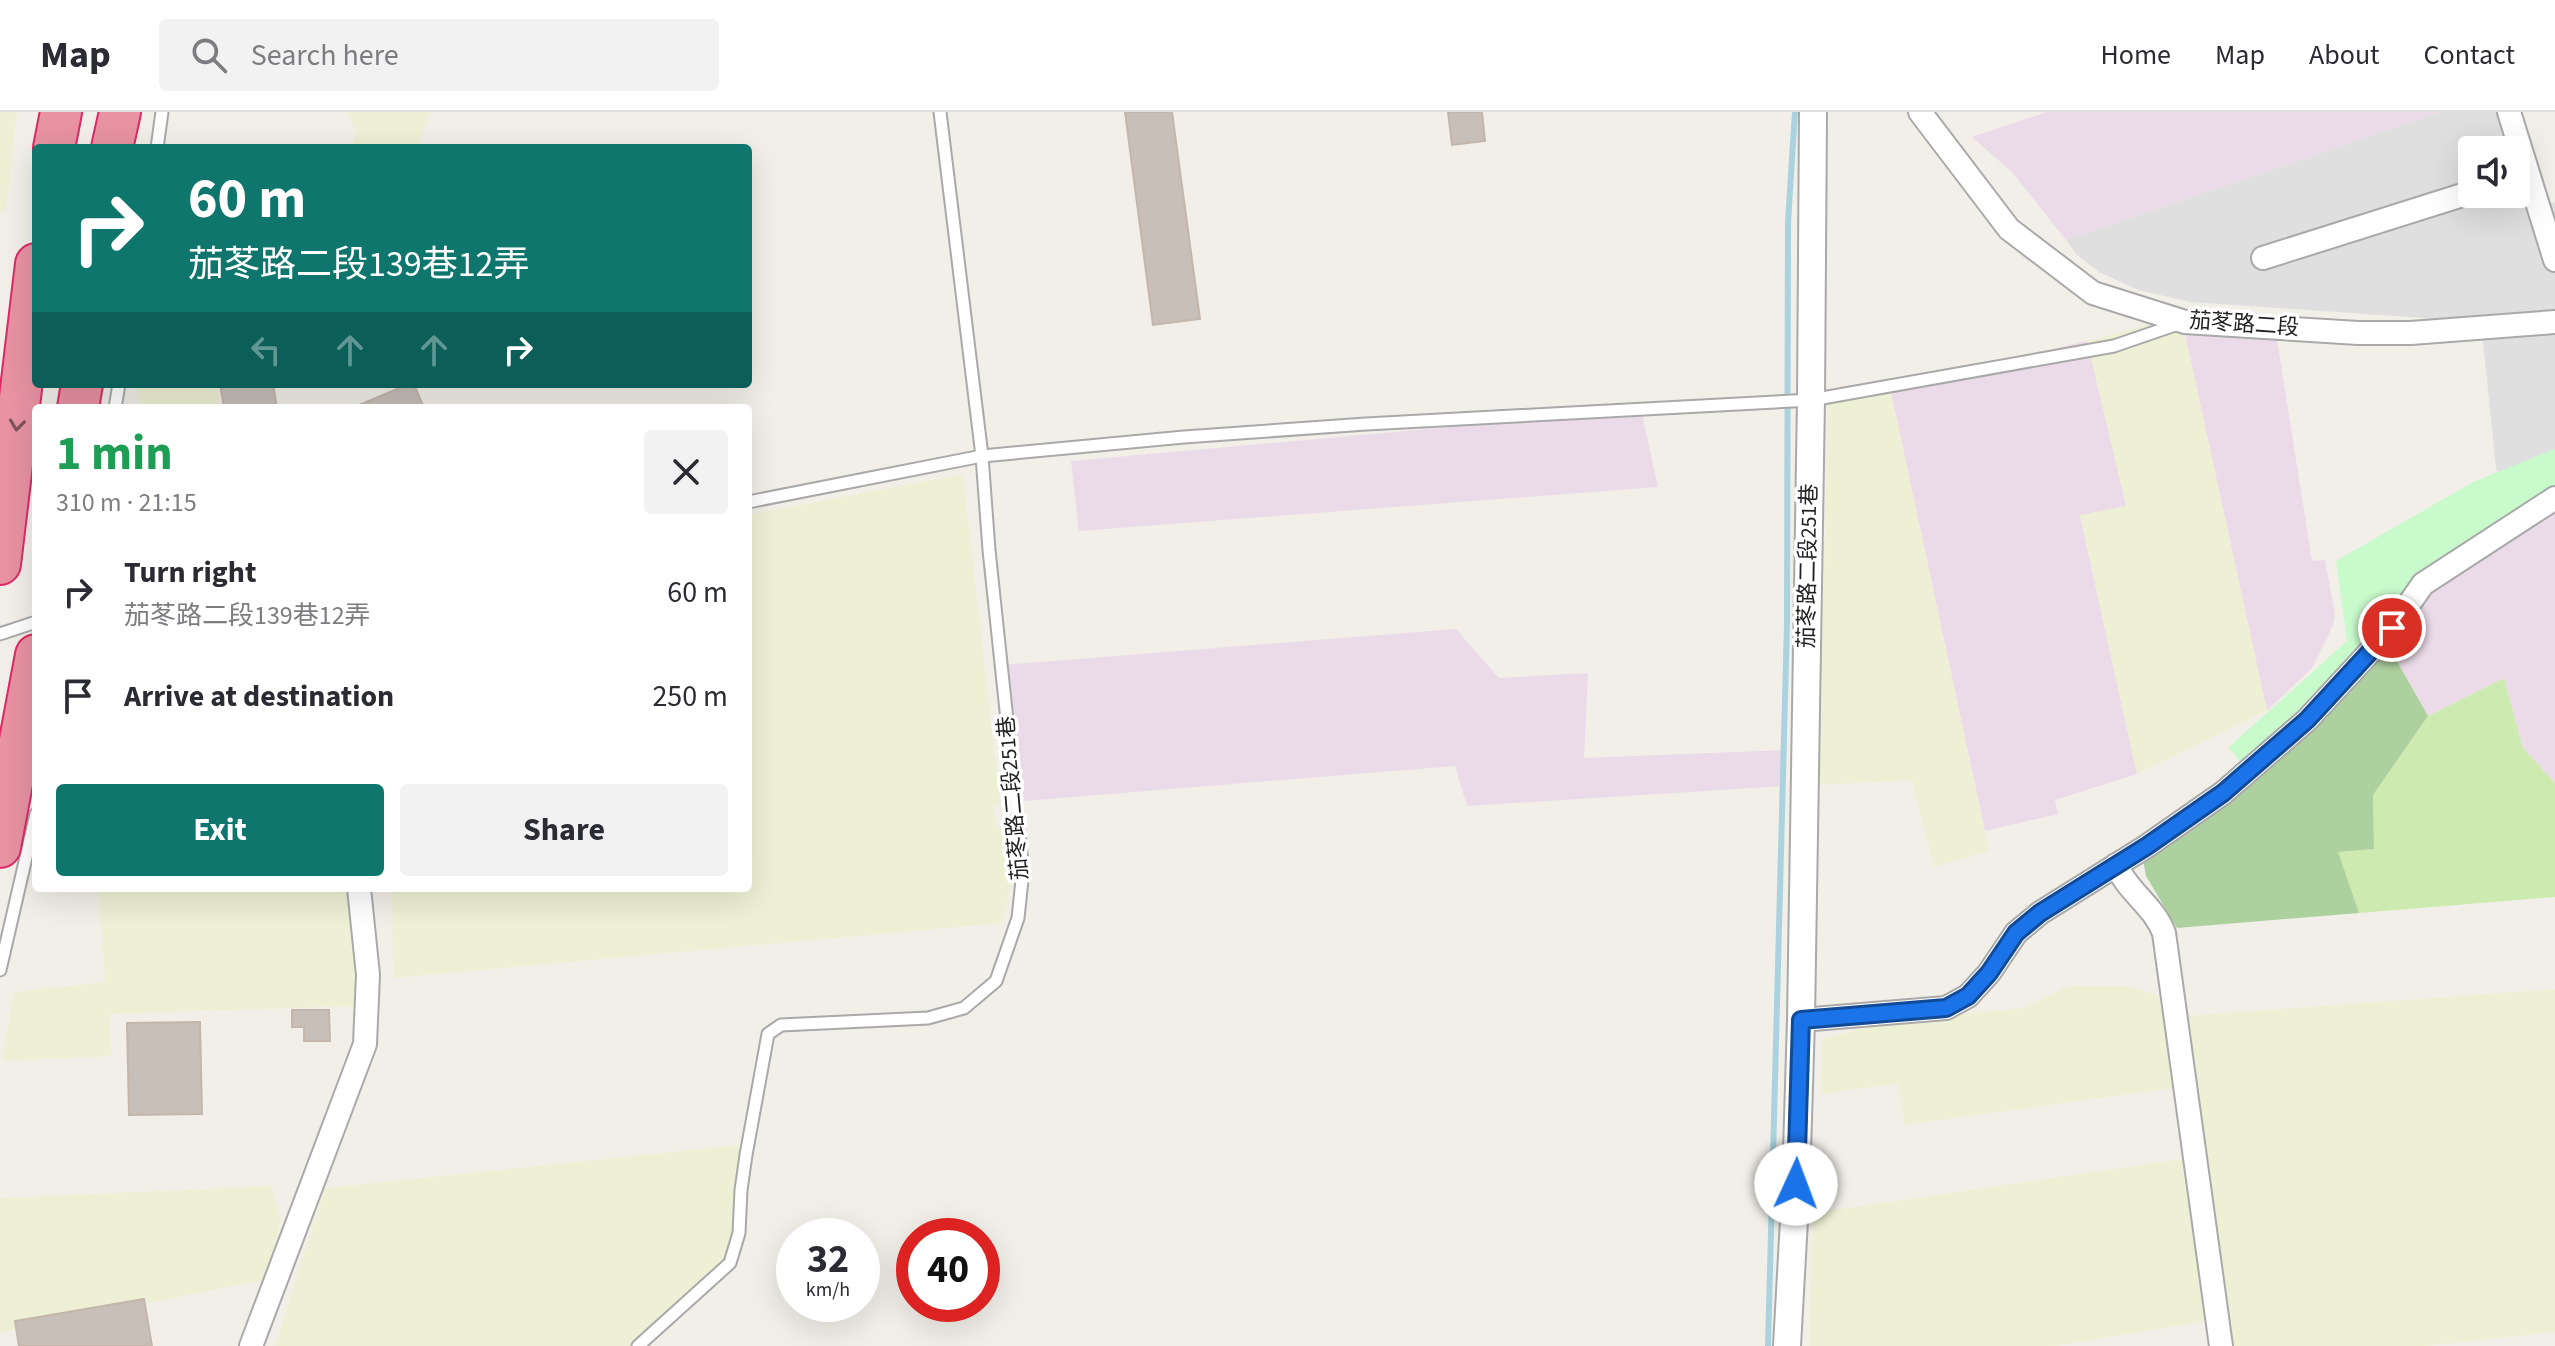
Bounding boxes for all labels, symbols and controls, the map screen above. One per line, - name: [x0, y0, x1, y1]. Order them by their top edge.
- search box: [159, 19, 719, 91]
- text: Map: [40, 28, 111, 82]
- icon: search: [187, 33, 231, 77]
- text: Search here: [251, 34, 399, 77]
- text: Home: [2100, 35, 2171, 75]
- text: Map: [2215, 35, 2265, 75]
- text: About: [2309, 35, 2380, 75]
- text: Contact: [2424, 35, 2515, 75]
- map controls: [2458, 136, 2530, 208]
- button: sound: [2458, 136, 2530, 208]
- text: 60 m: [188, 160, 306, 239]
- icon: right: [56, 176, 160, 280]
- text: 茄苳路二段139巷12弄: [188, 239, 529, 290]
- street label: 茄苳路二段: [2188, 304, 2300, 344]
- icon: left: [244, 328, 288, 372]
- icon: ahead: [328, 328, 372, 372]
- icon: ahead: [412, 328, 456, 372]
- icon: right: [496, 328, 540, 372]
- one-way arrow: [9, 419, 26, 432]
- text: 1 min: [56, 420, 173, 488]
- button: close: [644, 430, 728, 514]
- street label: 茄苳路二段251巷: [1791, 483, 1825, 649]
- text: 310 m · 21:15: [56, 484, 197, 521]
- text: Turn right: [124, 551, 256, 594]
- icon: right: [56, 570, 100, 614]
- text: 60 m: [667, 571, 728, 614]
- pin: [2358, 594, 2426, 662]
- text: 茄苳路二段139巷12弄: [124, 597, 371, 634]
- icon: arrive: [2370, 606, 2414, 650]
- icon: arrive: [56, 674, 100, 718]
- text: Arrive at destination: [124, 675, 394, 718]
- text: 250 m: [652, 675, 728, 718]
- street label: 茄苳路二段251巷: [990, 715, 1036, 881]
- button: Exit: [56, 784, 384, 876]
- button: Share: [400, 784, 728, 876]
- position arrow: [1754, 1142, 1838, 1226]
- speed limit sign: 40: [896, 1218, 1000, 1322]
- text: 32: [807, 1231, 849, 1288]
- text: km/h: [806, 1276, 850, 1304]

